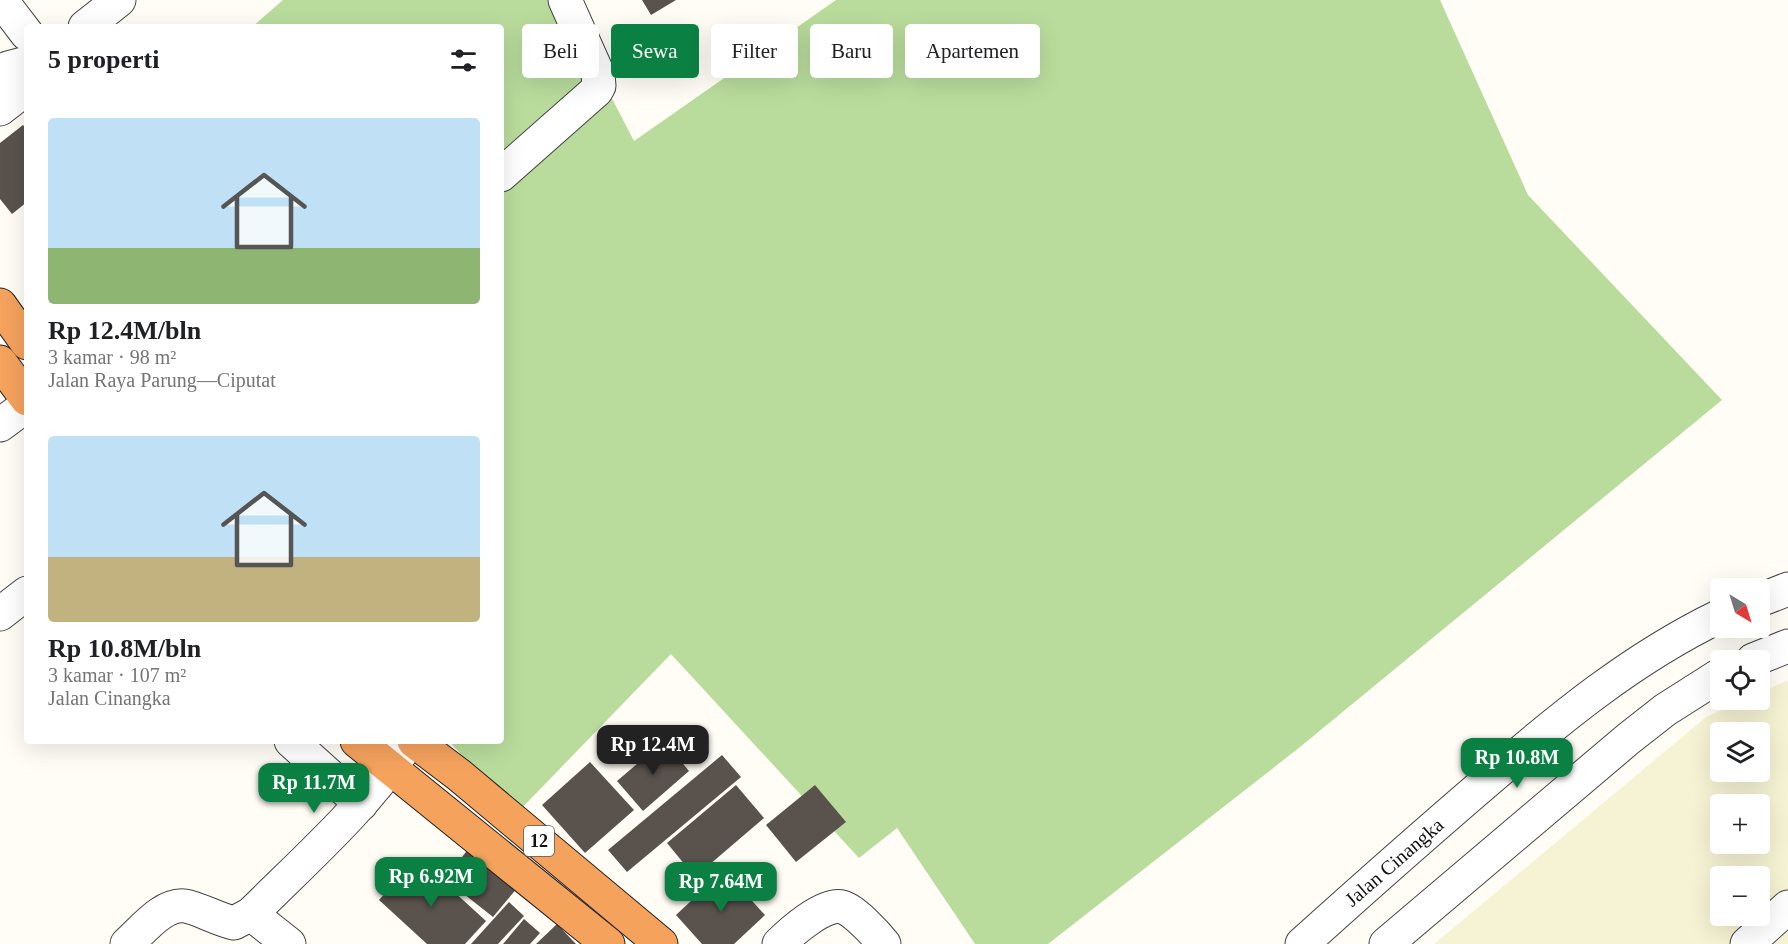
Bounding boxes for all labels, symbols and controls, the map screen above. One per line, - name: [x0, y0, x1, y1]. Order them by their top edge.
- chip: Beli: [522, 24, 599, 78]
- chip: Sewa: [611, 24, 699, 78]
- chip: Filter: [711, 24, 798, 78]
- chip: Baru: [810, 24, 893, 78]
- chip: Apartemen: [905, 24, 1040, 78]
- icon: filters: [447, 44, 480, 77]
- text: 5 properti: [48, 45, 159, 74]
- icon: home: [210, 157, 318, 265]
- text: Rp 12.4M/bln: [48, 316, 201, 345]
- text: 3 kamar · 98 m²: [48, 346, 176, 368]
- text: Jalan Raya Parung—Ciputat: [48, 369, 276, 391]
- icon: home: [210, 475, 318, 583]
- north arrow: [1710, 578, 1770, 638]
- map controls: [1710, 578, 1770, 926]
- text: Rp 10.8M/bln: [48, 634, 201, 663]
- button: locate: [1710, 650, 1770, 710]
- text: 3 kamar · 107 m²: [48, 664, 186, 686]
- text: Jalan Cinangka: [48, 687, 171, 709]
- button: layers: [1710, 722, 1770, 782]
- pin: Rp 12.4M: [591, 725, 715, 776]
- text: Rp 12.4M: [611, 733, 695, 755]
- pin: Rp 10.8M: [1455, 738, 1579, 789]
- text: Rp 10.8M: [1475, 746, 1559, 768]
- pin: Rp 11.7M: [252, 763, 376, 814]
- text: Rp 11.7M: [272, 771, 356, 793]
- button: +: [1710, 794, 1770, 854]
- street label: Jalan Cinangka: [1340, 813, 1448, 911]
- road number: 12: [524, 826, 554, 856]
- pin: Rp 6.92M: [369, 857, 493, 908]
- pin: Rp 7.64M: [659, 862, 783, 913]
- text: Rp 6.92M: [389, 865, 473, 887]
- button: −: [1710, 866, 1770, 926]
- text: Rp 7.64M: [679, 870, 763, 892]

